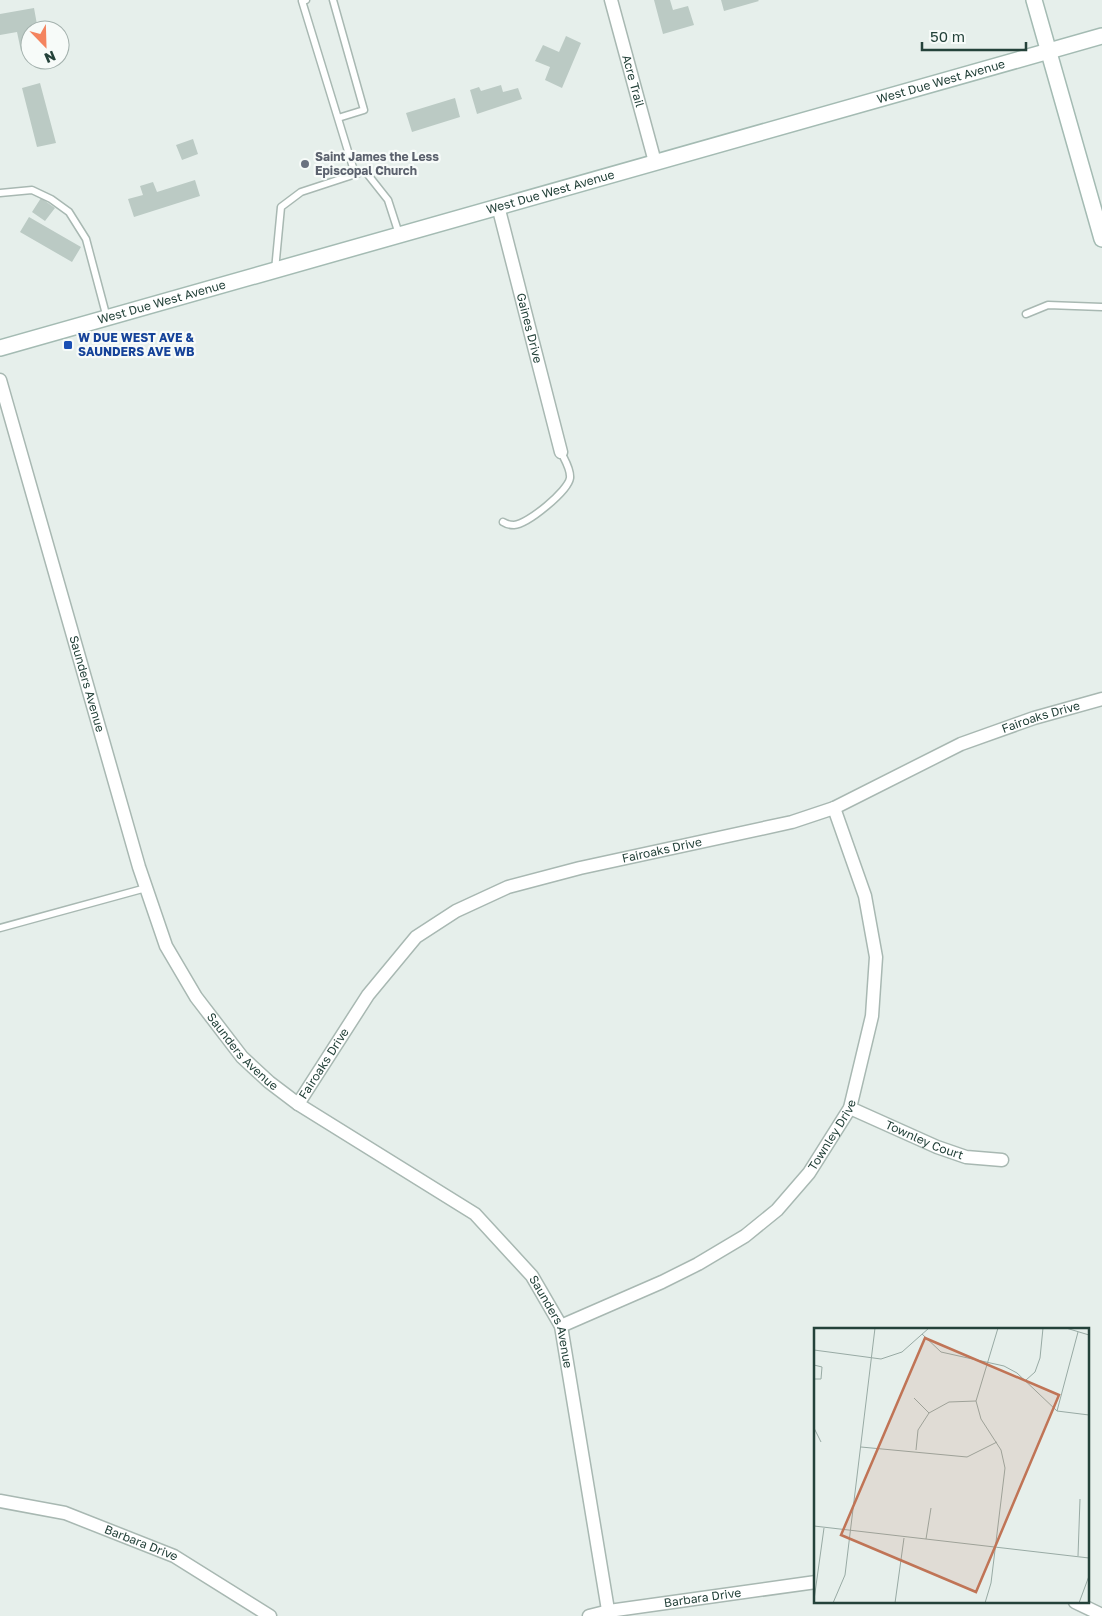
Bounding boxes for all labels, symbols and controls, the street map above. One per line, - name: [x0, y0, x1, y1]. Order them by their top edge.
- north arrow: [20, 20, 70, 70]
- scale bar: [922, 20, 1026, 52]
- text: 50 m: [930, 27, 965, 45]
- text: N: [42, 48, 58, 67]
- street label: Acre Trail: [619, 53, 648, 109]
- street label: West Due West Avenue: [875, 56, 1007, 106]
- place label: Saint James the Less Episcopal Church: [315, 149, 439, 178]
- marker: Saint James the Less Episcopal Church: [299, 158, 311, 170]
- street label: West Due West Avenue: [484, 166, 616, 217]
- street label: West Due West Avenue: [96, 276, 227, 327]
- street label: Gaines Drive: [514, 291, 546, 365]
- place label: W DUE WEST AVE & SAUNDERS AVE WB: [78, 330, 195, 359]
- marker: W DUE WEST AVE & SAUNDERS AVE WB: [62, 339, 74, 351]
- street label: Saunders Avenue: [66, 634, 108, 734]
- street label: Fairoaks Drive: [999, 698, 1082, 736]
- street label: Fairoaks Drive: [620, 834, 703, 866]
- street label: Saunders Avenue: [204, 1010, 281, 1093]
- street label: Fairoaks Drive: [295, 1025, 352, 1102]
- street label: Townley Drive: [805, 1098, 859, 1173]
- street label: Townley Court: [883, 1117, 966, 1163]
- street label: Saunders Avenue: [526, 1272, 576, 1369]
- inset map: [814, 1328, 1090, 1604]
- street label: Barbara Drive: [102, 1521, 181, 1564]
- street label: Barbara Drive: [663, 1585, 742, 1610]

